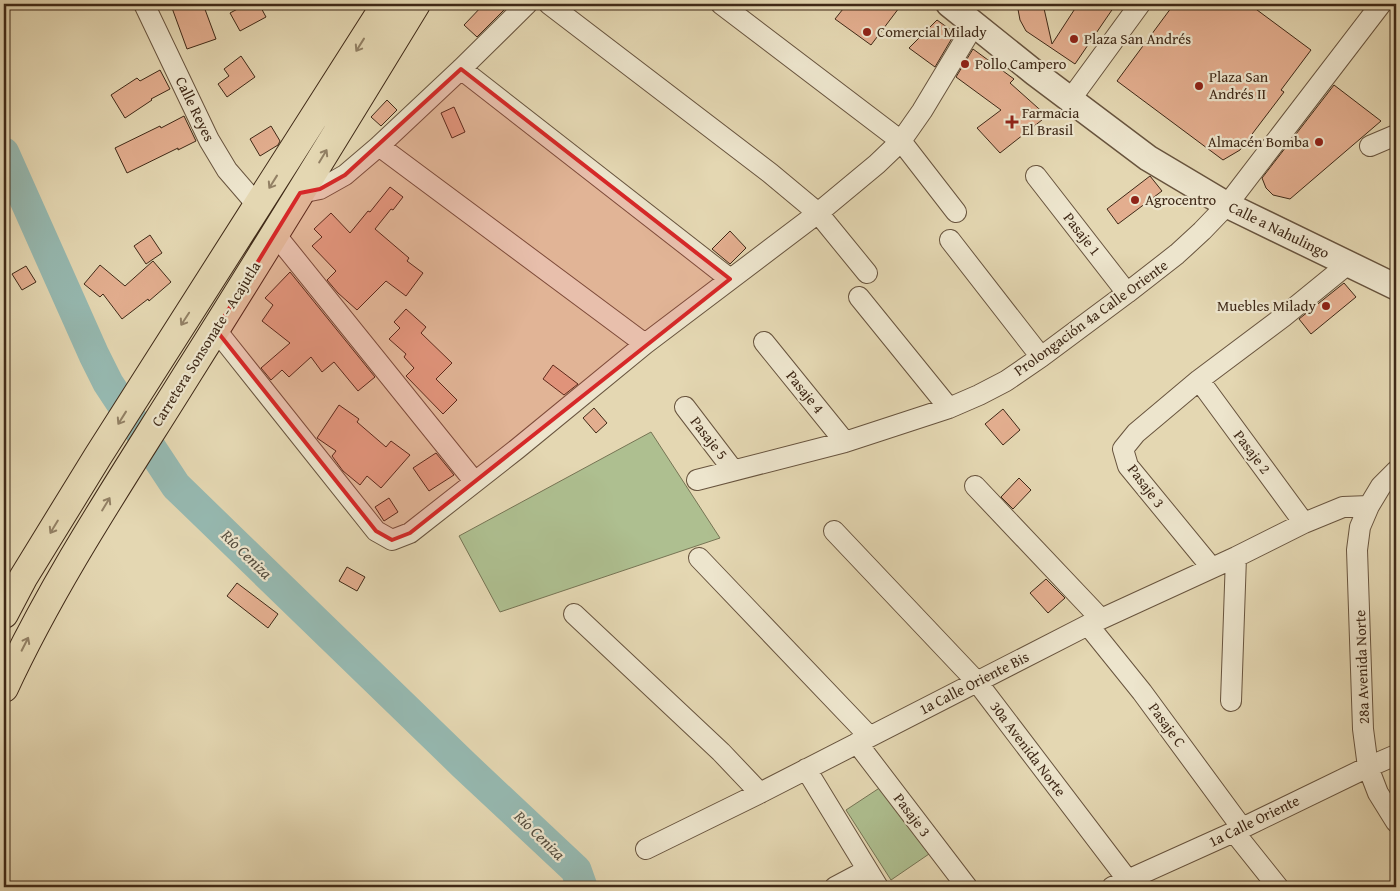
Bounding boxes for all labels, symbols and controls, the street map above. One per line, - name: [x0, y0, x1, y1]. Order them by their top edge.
- place label: Comercial Milady: [877, 21, 987, 42]
- marker: Comercial Milady: [861, 26, 873, 38]
- place label: Plaza San Andrés: [1084, 28, 1191, 49]
- marker: Plaza San Andrés: [1068, 33, 1080, 45]
- one-way arrow: [354, 38, 365, 52]
- place label: Pollo Campero: [975, 53, 1067, 74]
- marker: Pollo Campero: [959, 58, 971, 70]
- place label: Plaza San Andrés II: [1209, 66, 1269, 104]
- street label: Calle Reyes: [171, 73, 220, 145]
- marker: Plaza San Andrés II: [1193, 80, 1205, 92]
- place label: Farmacia El Brasil: [1022, 102, 1079, 140]
- marker: Farmacia El Brasil: [1006, 116, 1018, 128]
- place label: Almacén Bomba: [1208, 131, 1309, 152]
- marker: Almacén Bomba: [1313, 136, 1325, 148]
- one-way arrow: [319, 150, 329, 164]
- one-way arrow: [267, 175, 277, 189]
- place label: Agrocentro: [1145, 189, 1217, 210]
- marker: Agrocentro: [1129, 194, 1141, 206]
- street label: Calle a Nahulingo: [1225, 196, 1333, 263]
- street label: Pasaje 1: [1059, 208, 1106, 260]
- street label: Prolongación 4a Calle Oriente: [1009, 255, 1172, 381]
- street label: Carretera Sonsonate - Acajutla: [146, 257, 265, 430]
- place label: Muebles Milady: [1217, 295, 1317, 316]
- marker: Muebles Milady: [1320, 300, 1332, 312]
- one-way arrow: [180, 312, 190, 326]
- street label: Pasaje 4: [782, 366, 829, 418]
- one-way arrow: [116, 411, 126, 425]
- street label: Pasaje 5: [686, 412, 733, 464]
- street label: Pasaje 2: [1229, 425, 1276, 478]
- street label: Pasaje 3: [1123, 459, 1170, 512]
- one-way arrow: [102, 497, 112, 511]
- one-way arrow: [49, 520, 59, 534]
- water label: Río Ceniza: [215, 523, 278, 585]
- street label: 28a Avenida Norte: [1349, 609, 1374, 725]
- one-way arrow: [21, 637, 30, 652]
- street label: 1a Calle Oriente Bis: [915, 646, 1032, 719]
- street label: 30a Avenida Norte: [986, 697, 1071, 801]
- street label: Pasaje C: [1144, 698, 1191, 751]
- street label: Pasaje 3: [889, 788, 936, 841]
- street label: 1a Calle Oriente: [1205, 789, 1303, 852]
- water label: Río Ceniza: [508, 804, 571, 866]

